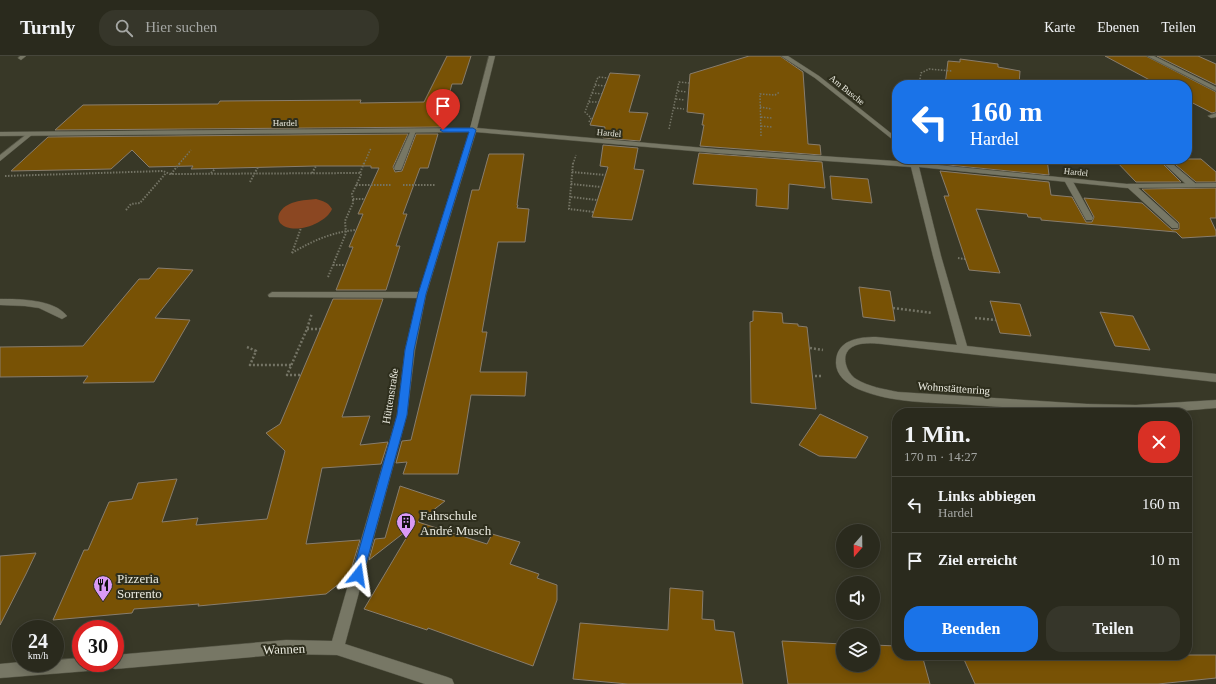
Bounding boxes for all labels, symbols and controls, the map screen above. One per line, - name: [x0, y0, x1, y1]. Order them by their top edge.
- search box: [99, 10, 379, 46]
- text: Turnly: [20, 17, 75, 38]
- icon: search: [113, 17, 135, 39]
- text: Hier suchen: [145, 19, 217, 35]
- text: Karte: [1044, 20, 1075, 35]
- text: Ebenen: [1097, 20, 1139, 35]
- text: Teilen: [1161, 20, 1196, 35]
- street label: Am Busche: [827, 73, 867, 107]
- pin: [426, 89, 460, 130]
- icon: arrive: [432, 95, 454, 117]
- icon: left: [904, 96, 956, 148]
- text: 160 m: [970, 96, 1042, 127]
- street label: Hardel: [273, 118, 298, 128]
- street label: Hardel: [596, 127, 622, 139]
- text: Hardel: [970, 129, 1019, 149]
- street label: Hardel: [1063, 166, 1089, 178]
- street label: Hüttenstraße: [380, 367, 400, 425]
- street label: Wohnstättenring: [917, 379, 991, 397]
- text: 1 Min.: [904, 421, 971, 447]
- button: close: [1138, 421, 1180, 463]
- text: 170 m · 14:27: [904, 449, 977, 464]
- text: Links abbiegen: [938, 488, 1036, 504]
- icon: left: [904, 494, 926, 516]
- text: 160 m: [1142, 496, 1180, 512]
- text: Hardel: [938, 505, 973, 520]
- place label: Fahrschule André Musch: [420, 508, 492, 538]
- building icon: Fahrschule André Musch: [395, 511, 417, 539]
- north arrow: [836, 524, 880, 568]
- map controls: [836, 524, 880, 672]
- icon: arrive: [904, 550, 926, 572]
- text: Ziel erreicht: [938, 552, 1017, 568]
- text: 10 m: [1150, 552, 1180, 568]
- position arrow: [337, 554, 379, 596]
- place label: Pizzeria Sorrento: [117, 571, 162, 601]
- restaurant icon: Pizzeria Sorrento: [92, 574, 114, 602]
- button: sound: [836, 576, 880, 620]
- button: Beenden: [904, 606, 1038, 652]
- button: Teilen: [1046, 606, 1180, 652]
- speed limit sign: 30: [72, 620, 124, 672]
- button: layers: [836, 628, 880, 672]
- text: 24: [28, 630, 48, 652]
- street label: Wannen: [263, 641, 306, 657]
- text: km/h: [28, 650, 48, 661]

